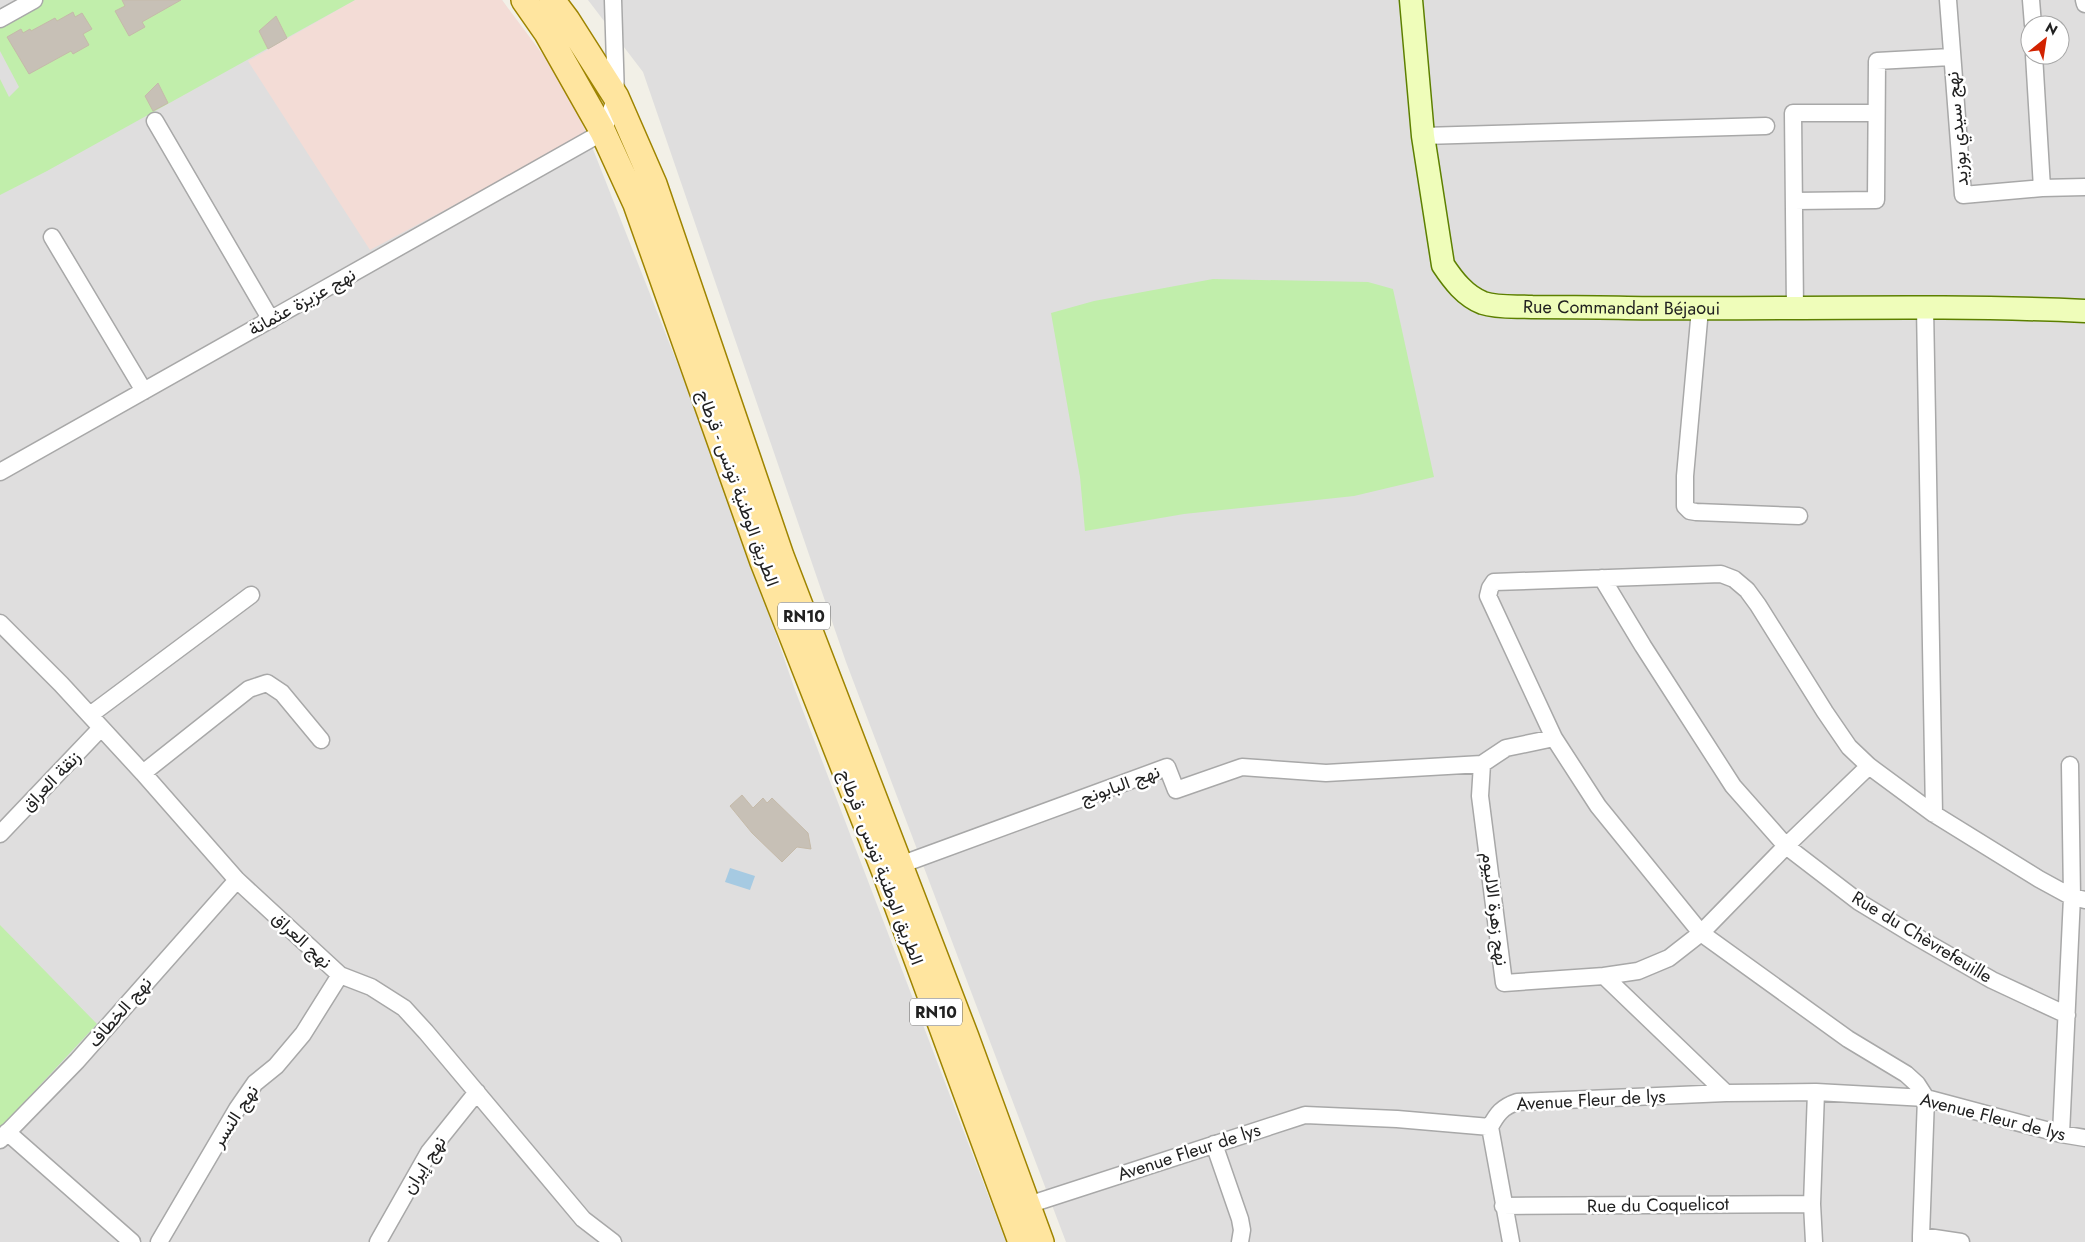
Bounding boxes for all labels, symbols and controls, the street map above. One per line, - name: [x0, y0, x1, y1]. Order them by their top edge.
- north arrow: [2020, 15, 2070, 65]
- text: N: [2042, 17, 2061, 40]
- street label: نهج سيدي بوزيد: [1939, 70, 1977, 187]
- street label: نهج عزيزة عثمانة: [244, 262, 360, 342]
- street label: Rue Commandant Béjaoui: [1523, 294, 1720, 321]
- street label: الطريق الوطنية تونس - قرطاج: [690, 386, 786, 590]
- road number: RN10: [778, 602, 830, 630]
- street label: زنقة العراق: [15, 745, 87, 817]
- street label: نهج البابونج: [1077, 759, 1163, 811]
- street label: الطريق الوطنية تونس - قرطاج: [832, 765, 930, 969]
- street label: نهج زهرة الاليوم: [1475, 851, 1515, 967]
- street label: Rue du Chèvrefeuille: [1847, 885, 1997, 989]
- street label: نهج العراق: [266, 905, 338, 975]
- street label: نهج الخطاف: [82, 971, 158, 1053]
- road number: RN10: [910, 999, 962, 1026]
- street label: نهج النسر: [205, 1080, 265, 1153]
- street label: Avenue Fleur de lys: [1516, 1083, 1666, 1117]
- street label: Avenue Fleur de lys: [1917, 1086, 2069, 1148]
- street label: Avenue Fleur de lys: [1114, 1117, 1264, 1187]
- street label: نهج إيران: [396, 1131, 452, 1199]
- street label: Rue du Coquelicot: [1587, 1191, 1730, 1219]

